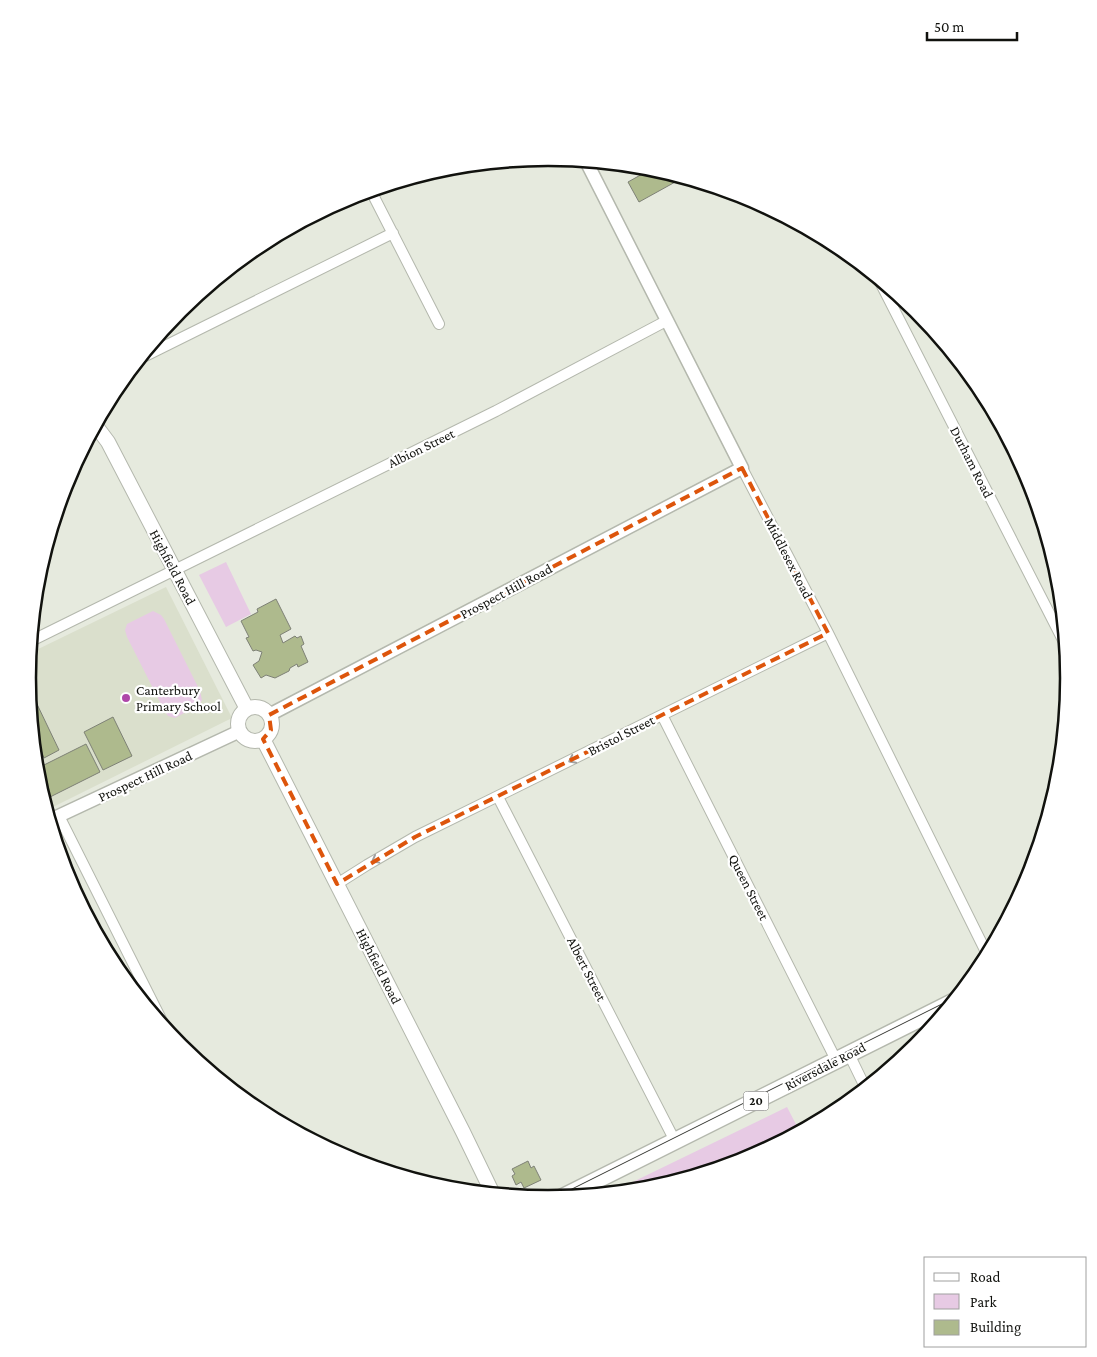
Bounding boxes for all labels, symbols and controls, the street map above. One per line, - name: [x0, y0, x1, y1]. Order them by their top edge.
- scale bar: [927, 10, 1017, 42]
- text: 50 m: [934, 19, 964, 35]
- street label: Durham Road: [947, 424, 997, 501]
- street label: Albion Street: [385, 425, 457, 471]
- street label: Middlesex Road: [762, 515, 817, 602]
- street label: Highfield Road: [146, 527, 200, 608]
- street label: Prospect Hill Road: [457, 560, 555, 622]
- place label: Canterbury Primary School: [136, 682, 221, 714]
- marker: Canterbury Primary School: [120, 692, 132, 704]
- street label: Bristol Street: [585, 711, 657, 759]
- street label: Prospect Hill Road: [95, 747, 195, 805]
- one-way arrow: [568, 754, 577, 764]
- street label: Queen Street: [726, 851, 773, 923]
- one-way arrow: [372, 853, 381, 863]
- street label: Highfield Road: [353, 925, 405, 1007]
- street label: Albert Street: [564, 934, 610, 1004]
- street label: Riversdale Road: [782, 1038, 869, 1093]
- road number: 20: [744, 1092, 768, 1110]
- legend: [924, 1257, 1087, 1347]
- text: Road: [970, 1269, 1001, 1285]
- text: Park: [970, 1294, 997, 1310]
- text: Building: [970, 1319, 1021, 1336]

